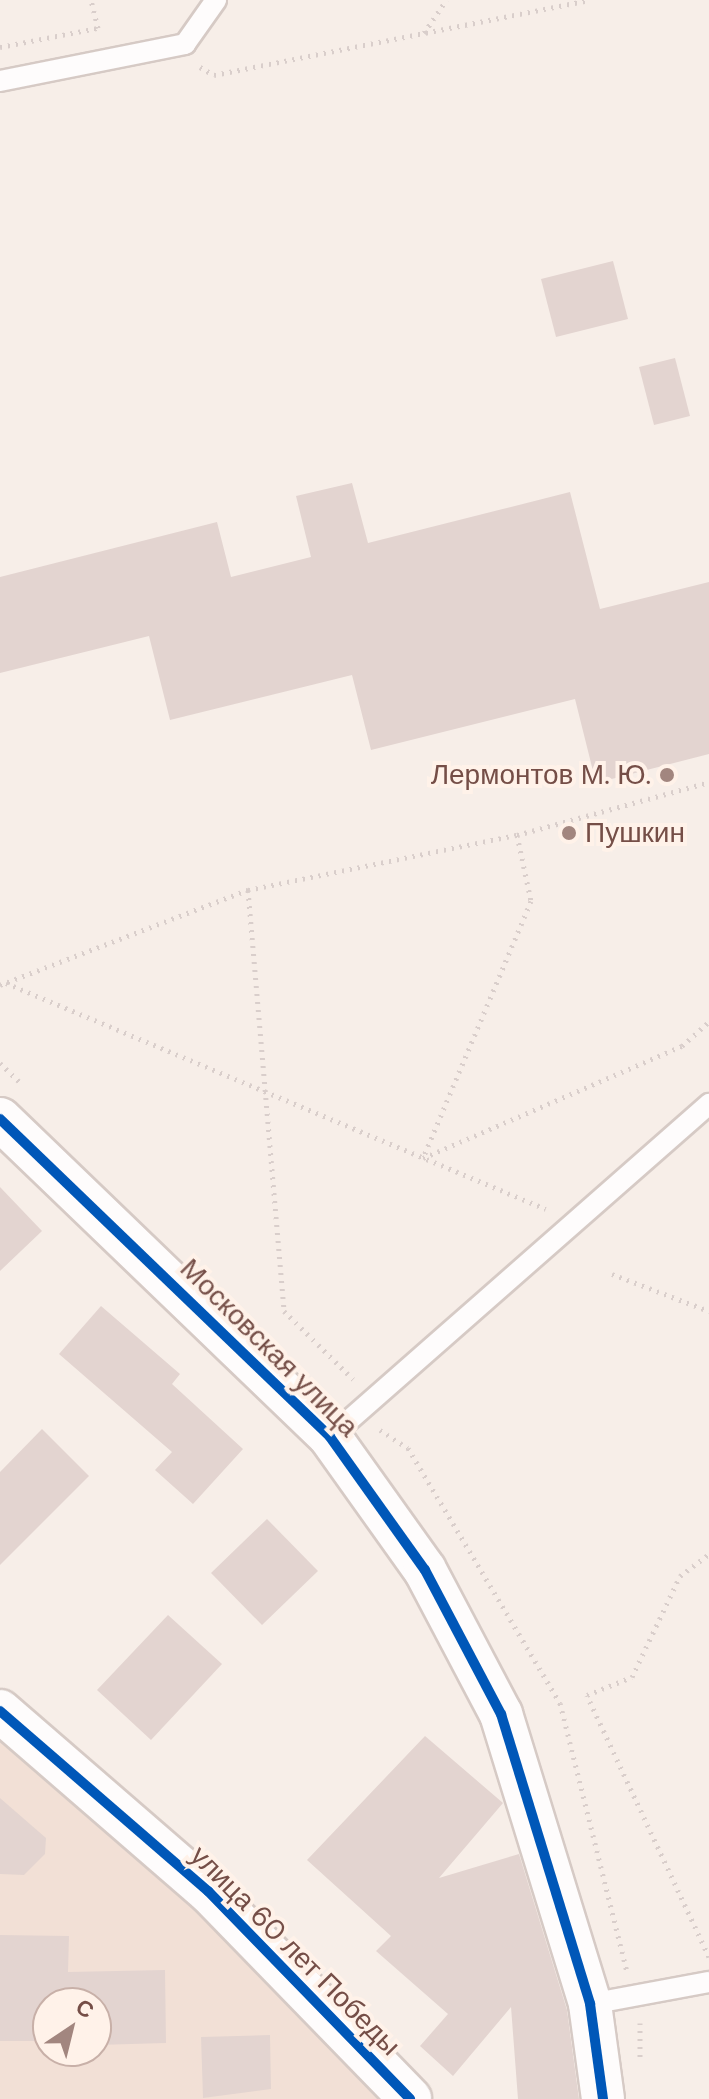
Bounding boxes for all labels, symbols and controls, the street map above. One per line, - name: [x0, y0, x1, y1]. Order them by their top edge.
- place label: Лермонтов М. Ю.: [431, 758, 651, 792]
- marker: Лермонтов М. Ю.: [658, 766, 676, 784]
- place label: Пушкин: [585, 816, 685, 850]
- marker: Пушкин: [560, 824, 578, 842]
- street label: Московская улица: [173, 1252, 365, 1444]
- street label: улица 60 лет Победы: [183, 1839, 407, 2063]
- north arrow: [32, 1987, 112, 2067]
- text: С: [70, 1992, 100, 2025]

